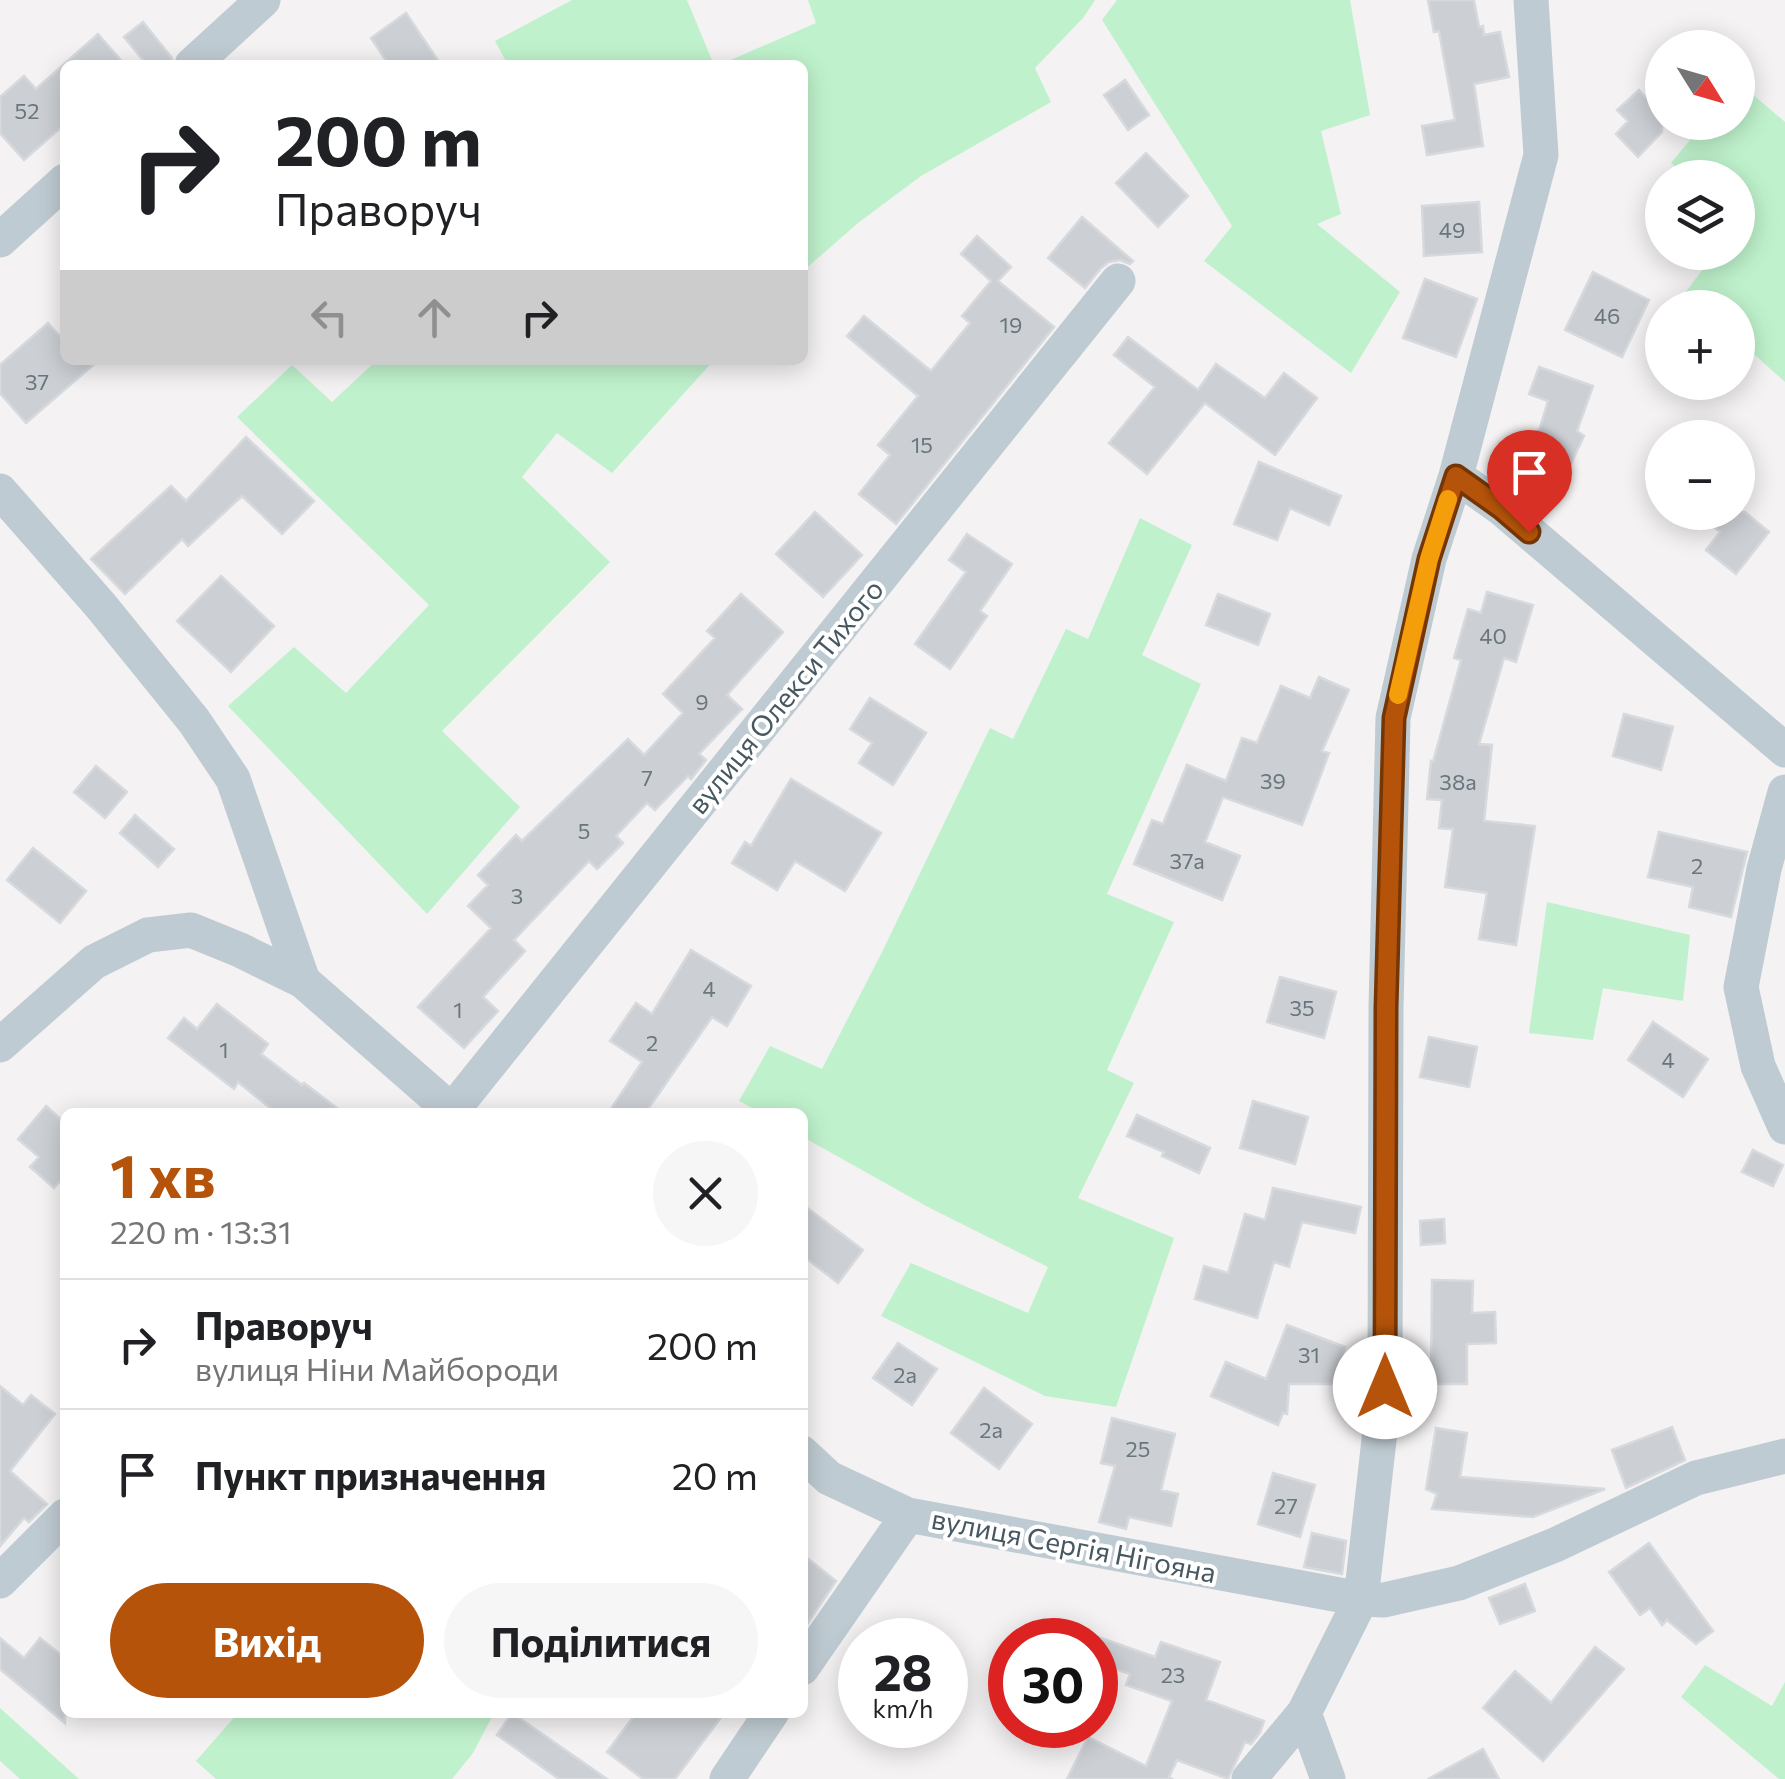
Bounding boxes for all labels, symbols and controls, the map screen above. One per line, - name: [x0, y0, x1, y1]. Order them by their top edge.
- north arrow: [1645, 30, 1755, 140]
- map controls: [1645, 30, 1755, 530]
- text: 200 m: [275, 95, 482, 180]
- house number: 52: [15, 97, 39, 124]
- icon: right: [110, 100, 240, 230]
- button: layers: [1645, 160, 1755, 270]
- text: Праворуч: [275, 180, 482, 235]
- house number: 49: [1439, 216, 1465, 243]
- icon: left: [302, 290, 357, 345]
- icon: ahead: [407, 290, 462, 345]
- icon: right: [512, 290, 567, 345]
- button: +: [1645, 290, 1755, 400]
- house number: 46: [1594, 302, 1620, 329]
- house number: 19: [1000, 311, 1022, 338]
- house number: 37: [25, 368, 49, 395]
- button: −: [1645, 420, 1755, 530]
- pin: [1487, 430, 1572, 533]
- house number: 15: [911, 431, 933, 458]
- icon: arrive: [1502, 445, 1557, 500]
- street label: вулиця Олекси Тихого: [680, 572, 890, 820]
- house number: 40: [1479, 622, 1507, 649]
- house number: 9: [695, 688, 709, 715]
- house number: 7: [641, 764, 653, 791]
- house number: 39: [1260, 767, 1286, 794]
- house number: 38а: [1439, 768, 1477, 795]
- house number: 5: [578, 817, 590, 844]
- house number: 37а: [1169, 847, 1205, 874]
- house number: 2: [1691, 852, 1703, 879]
- house number: 3: [511, 882, 523, 909]
- house number: 4: [702, 975, 716, 1002]
- house number: 35: [1289, 994, 1315, 1021]
- house number: 1: [453, 996, 463, 1023]
- house number: 2: [646, 1029, 658, 1056]
- house number: 1: [219, 1036, 229, 1063]
- house number: 4: [1661, 1046, 1675, 1073]
- text: 1 хв: [110, 1137, 215, 1210]
- button: close: [653, 1141, 758, 1246]
- text: 220 m · 13:31: [110, 1211, 292, 1251]
- text: Праворуч: [195, 1301, 373, 1348]
- icon: right: [110, 1317, 165, 1372]
- text: 200 m: [647, 1321, 758, 1368]
- position arrow: [1333, 1335, 1437, 1439]
- house number: 31: [1298, 1341, 1320, 1368]
- text: вулиця Ніни Майбороди: [195, 1348, 559, 1388]
- house number: 2а: [893, 1361, 917, 1388]
- house number: 2а: [979, 1416, 1003, 1443]
- house number: 25: [1126, 1435, 1150, 1462]
- icon: arrive: [110, 1447, 165, 1502]
- text: Пункт призначення: [195, 1451, 546, 1498]
- text: 20 m: [672, 1451, 758, 1498]
- house number: 27: [1274, 1492, 1298, 1519]
- street label: вулиця Сергія Нігояна: [929, 1501, 1219, 1589]
- button: Вихід: [110, 1583, 424, 1698]
- button: Поділитися: [444, 1583, 758, 1698]
- speed limit sign: 30: [988, 1618, 1118, 1748]
- text: 28: [873, 1640, 933, 1701]
- house number: 23: [1161, 1661, 1185, 1688]
- text: km/h: [873, 1693, 933, 1723]

